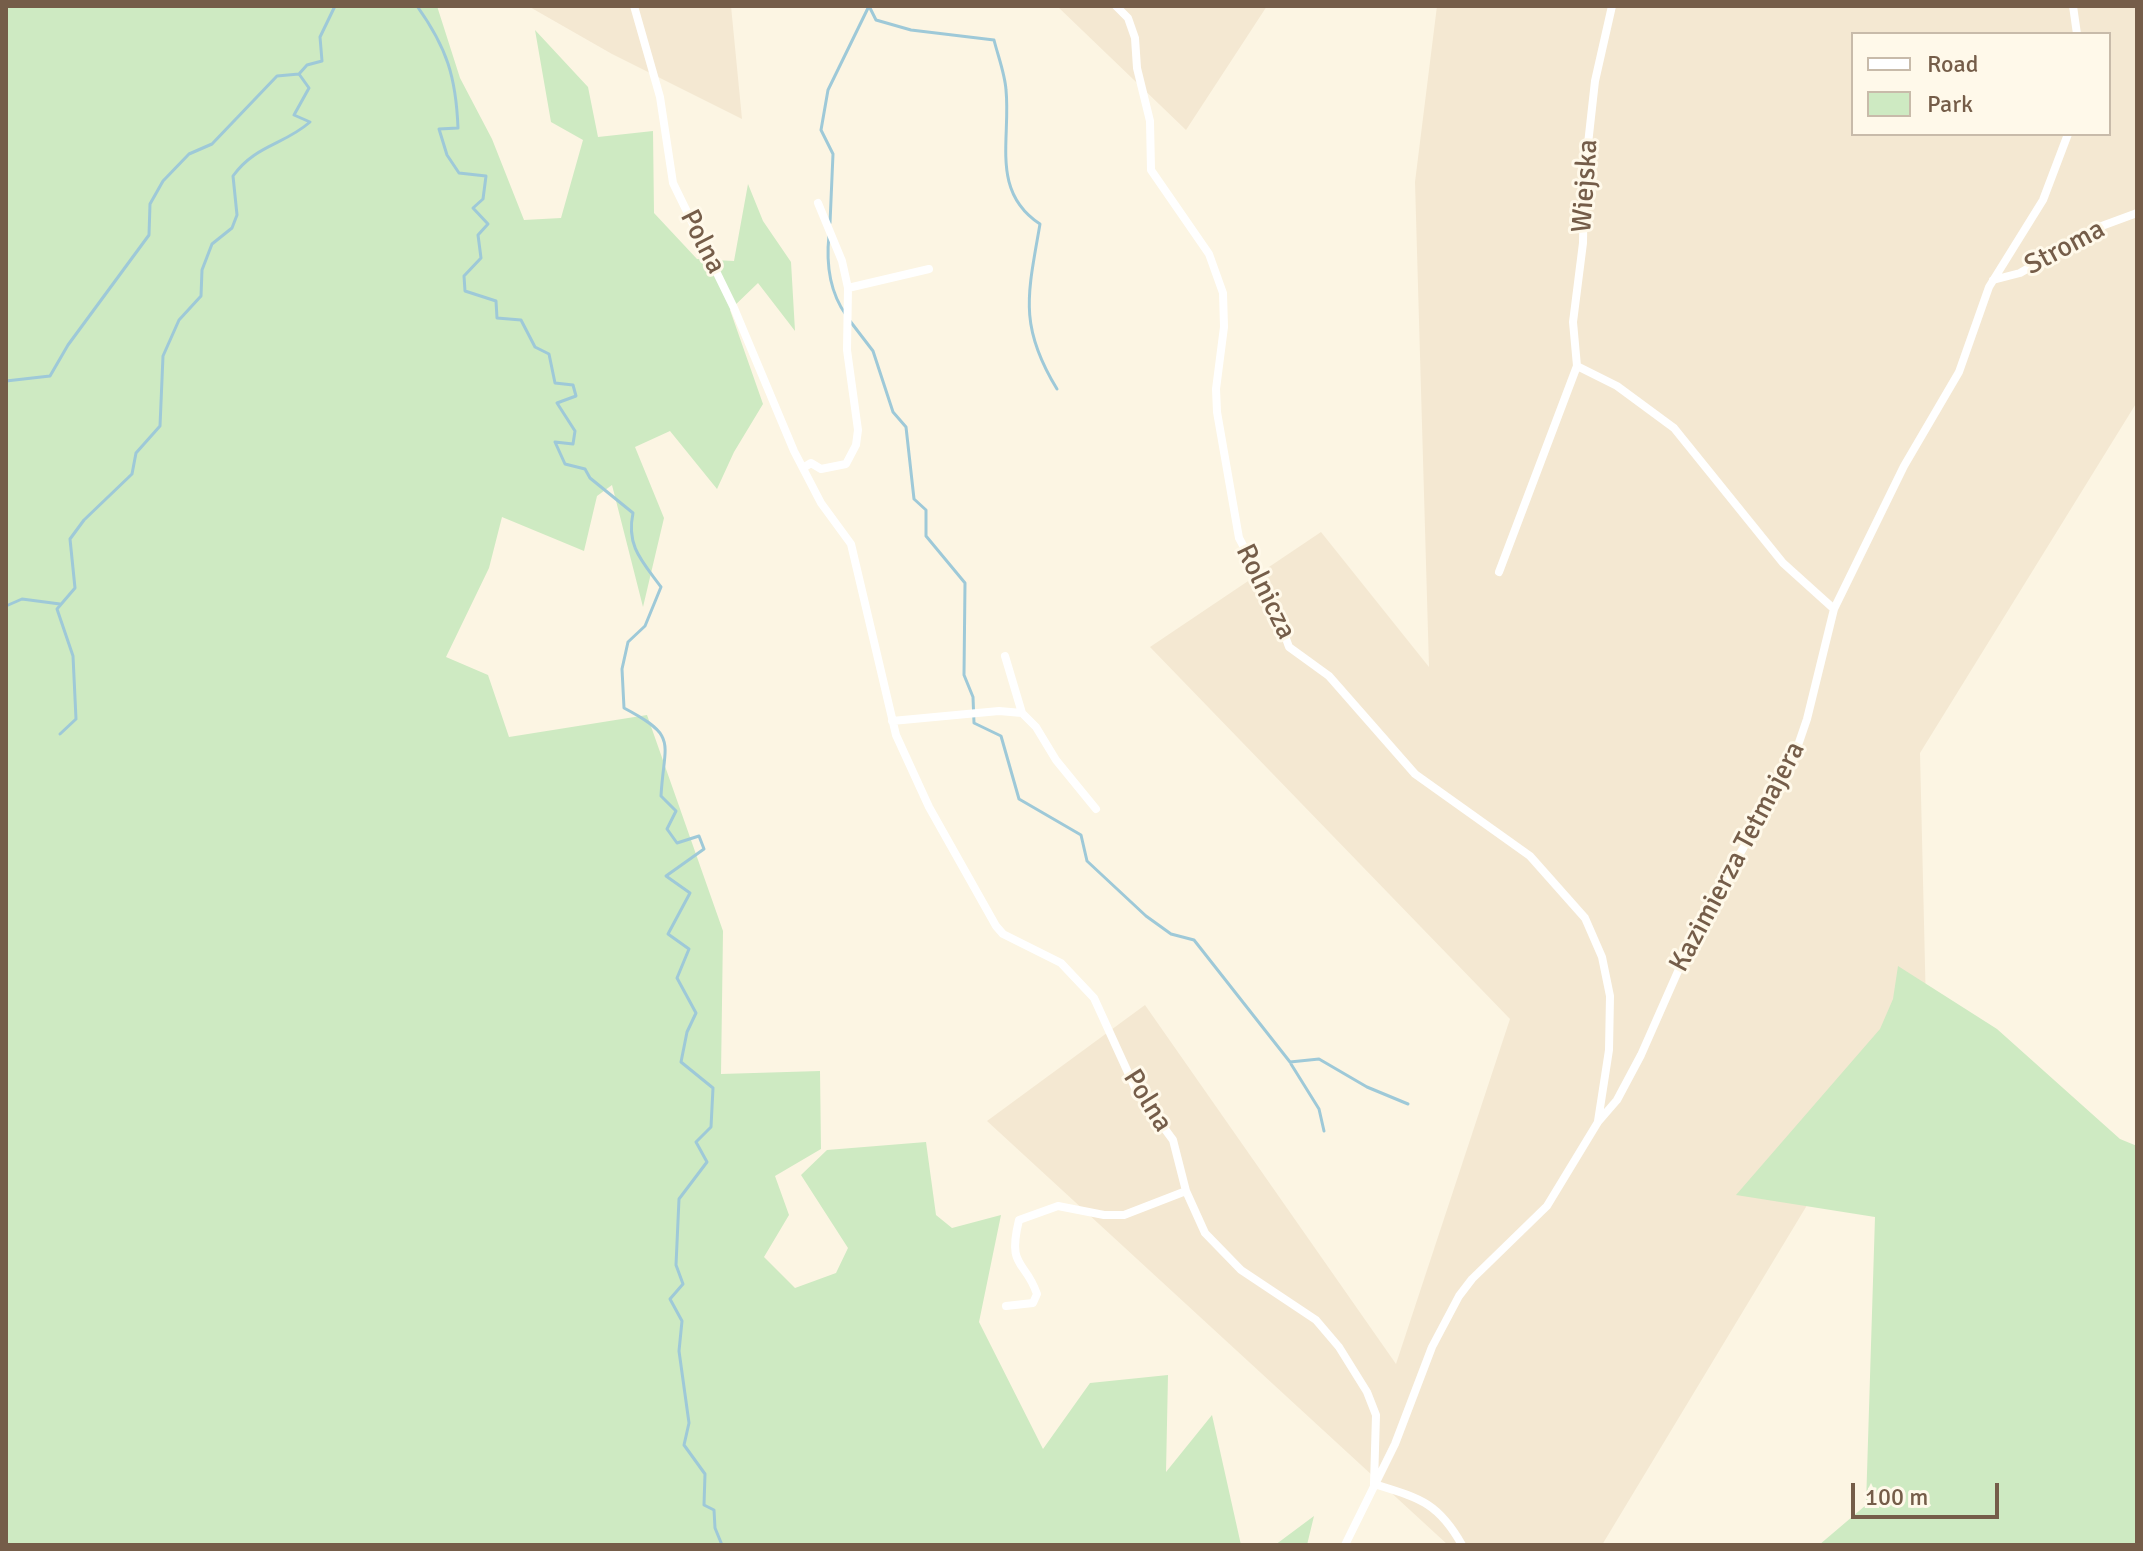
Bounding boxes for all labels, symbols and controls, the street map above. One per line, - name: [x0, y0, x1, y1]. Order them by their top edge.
- legend: [1851, 32, 2111, 136]
- text: Road: [1927, 49, 1978, 79]
- text: Park: [1927, 89, 1973, 119]
- street label: Wiejska: [1566, 138, 1606, 234]
- street label: Polna: [672, 204, 732, 280]
- street label: Stroma: [2019, 213, 2111, 283]
- street label: Rolnicza: [1228, 539, 1302, 645]
- street label: Kazimierza Tetmajera: [1663, 736, 1813, 978]
- street label: Polna: [1115, 1064, 1179, 1138]
- scale bar: [1855, 1467, 2003, 1517]
- text: 100 m: [1865, 1482, 1928, 1512]

